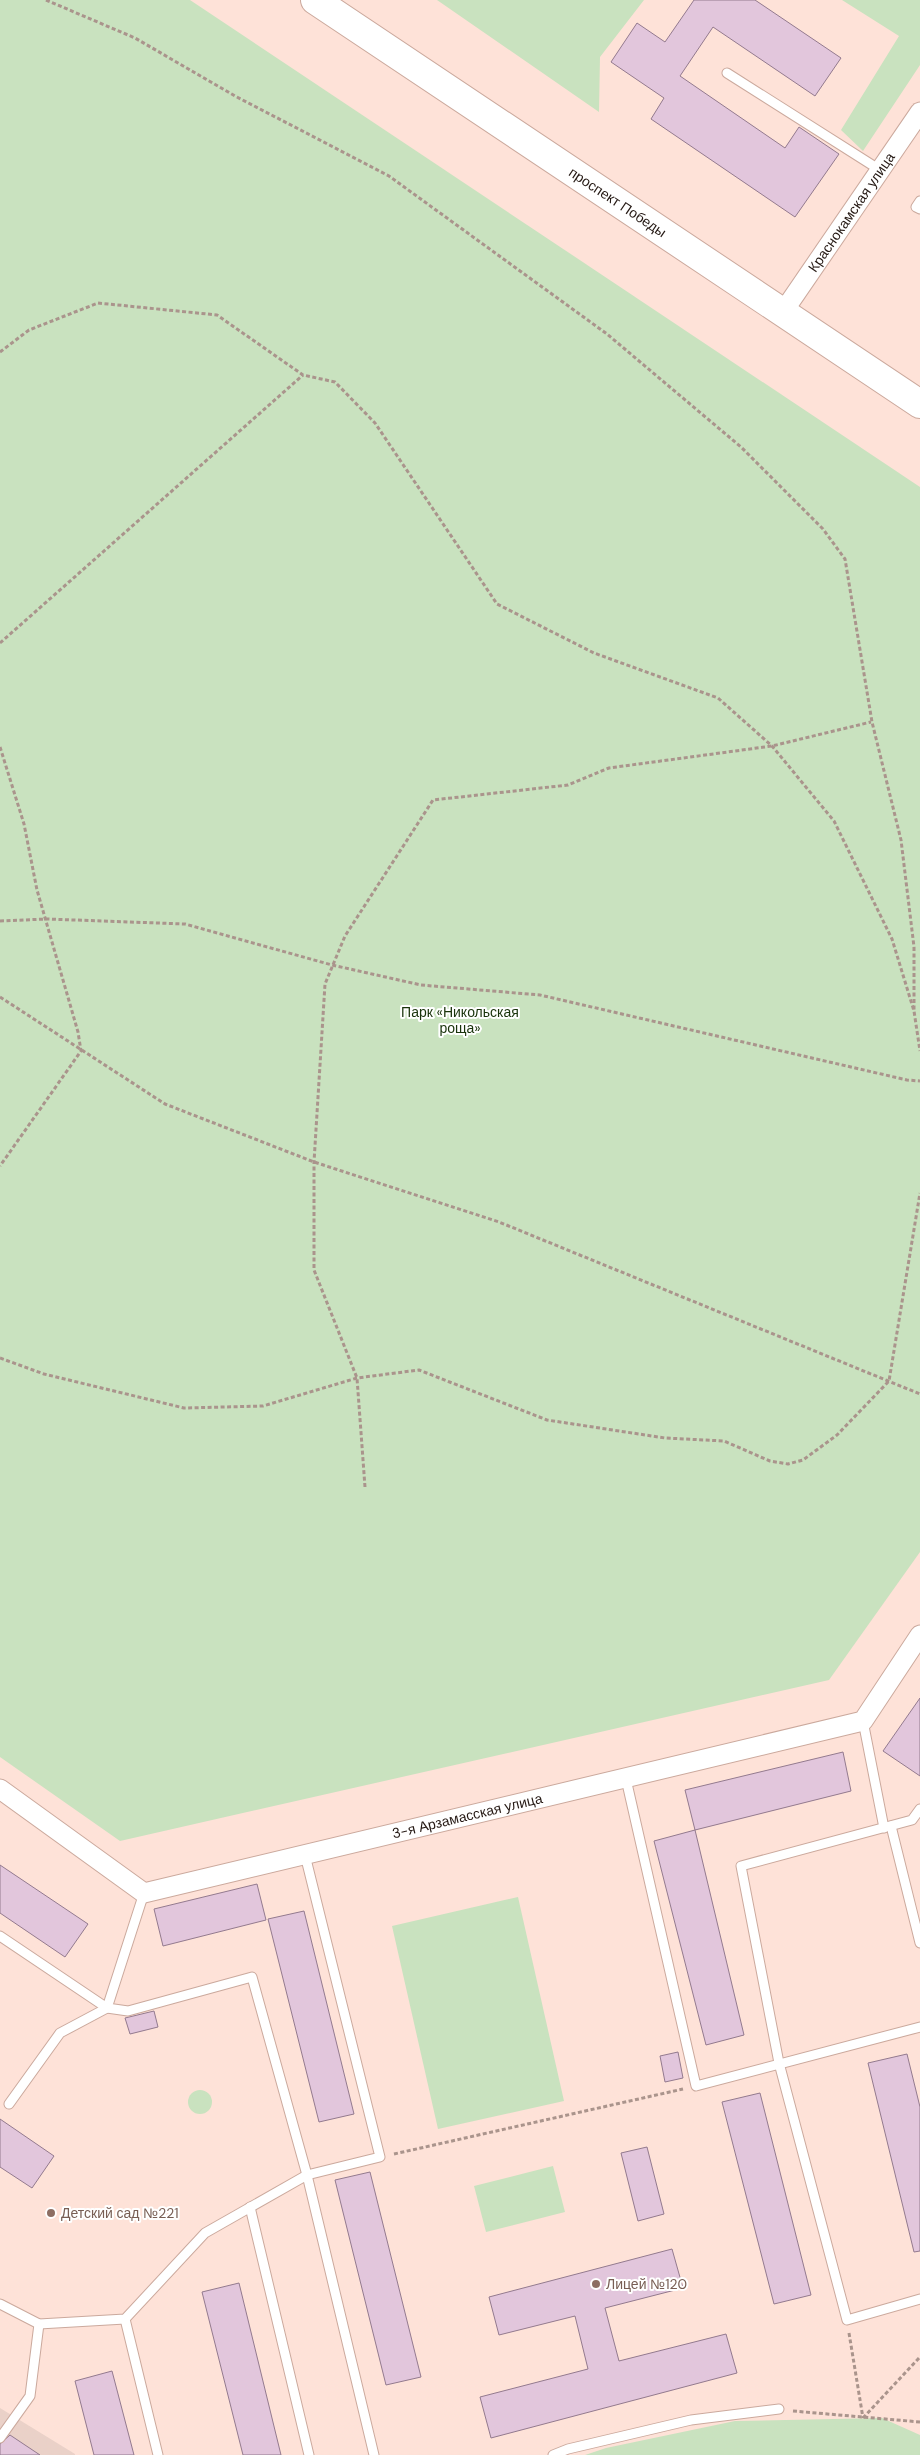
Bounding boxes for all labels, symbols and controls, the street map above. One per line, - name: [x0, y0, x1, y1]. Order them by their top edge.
- street label: Краснокамская улица: [804, 149, 899, 276]
- street label: проспект Победы: [566, 163, 670, 241]
- park label: Парк «Никольская роща»: [401, 1003, 519, 1037]
- street label: 3-я Арзамасская улица: [390, 1789, 544, 1842]
- place label: Детский сад №221: [61, 2204, 179, 2222]
- marker: Детский сад №221: [45, 2207, 57, 2219]
- place label: Лицей №120: [606, 2275, 687, 2293]
- marker: Лицей №120: [590, 2278, 602, 2290]

